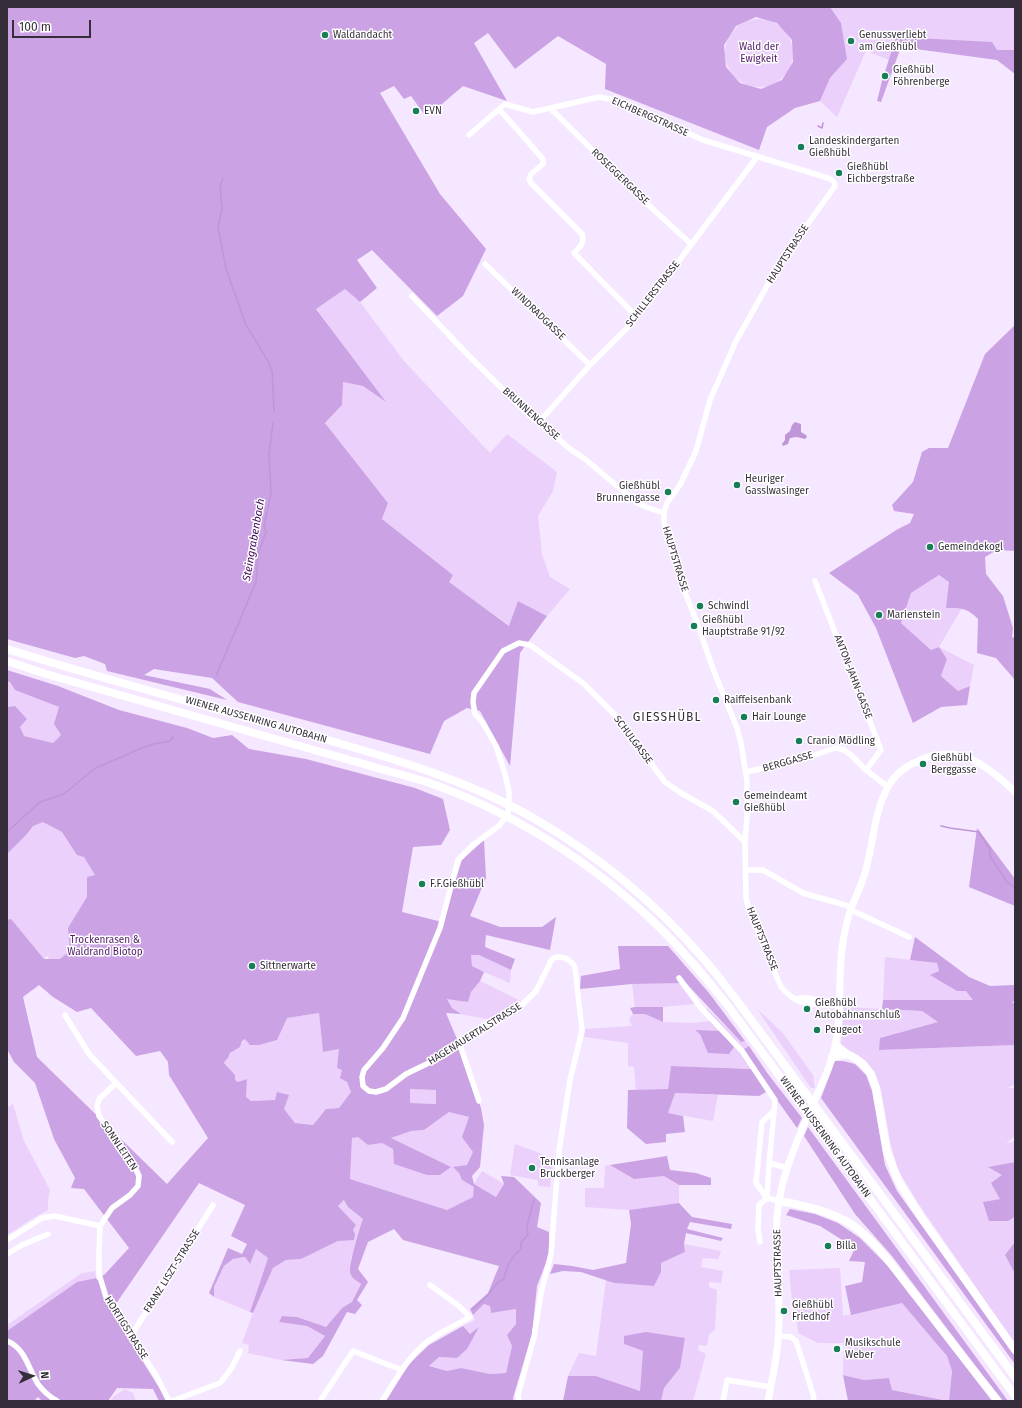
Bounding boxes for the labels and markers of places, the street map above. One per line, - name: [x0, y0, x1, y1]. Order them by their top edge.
- place label: Waldandacht: [333, 29, 392, 41]
- place label: Genussverliebt am Gießhübl: [859, 29, 926, 52]
- marker: Waldandacht: [320, 30, 330, 40]
- marker: Genussverliebt am Gießhübl: [846, 36, 856, 46]
- place label: Gießhübl Föhrenberge: [893, 64, 950, 88]
- marker: Gießhübl Föhrenberge: [880, 71, 890, 81]
- place label: EVN: [424, 105, 442, 117]
- marker: EVN: [411, 106, 421, 116]
- place label: Landeskindergarten Gießhübl: [809, 135, 899, 158]
- marker: Landeskindergarten Gießhübl: [796, 142, 806, 152]
- place label: Gießhübl Eichbergstraße: [847, 161, 915, 184]
- marker: Gießhübl Eichbergstraße: [834, 168, 844, 178]
- place label: Heuriger Gasslwasinger: [745, 473, 809, 496]
- place label: Gießhübl Brunnengasse: [596, 480, 660, 504]
- marker: Heuriger Gasslwasinger: [732, 480, 742, 490]
- marker: Gießhübl Brunnengasse: [663, 487, 673, 497]
- place label: Gemeindekogl: [938, 541, 1003, 553]
- marker: Gemeindekogl: [925, 542, 935, 552]
- place label: Schwindl: [708, 600, 749, 612]
- marker: Schwindl: [695, 601, 705, 611]
- place label: Marienstein: [887, 609, 940, 621]
- marker: Marienstein: [874, 610, 884, 620]
- place label: Gießhübl Hauptstraße 91/92: [702, 614, 785, 638]
- marker: Gießhübl Hauptstraße 91/92: [689, 621, 699, 631]
- place label: Raiffeisenbank: [724, 694, 791, 706]
- marker: Raiffeisenbank: [711, 695, 721, 705]
- place label: Hair Lounge: [752, 711, 806, 723]
- marker: Hair Lounge: [739, 712, 749, 722]
- place label: Cranio Mödling: [807, 735, 875, 747]
- marker: Cranio Mödling: [794, 736, 804, 746]
- place label: Gießhübl Berggasse: [931, 752, 976, 776]
- marker: Gießhübl Berggasse: [918, 759, 928, 769]
- place label: Gemeindeamt Gießhübl: [744, 790, 807, 814]
- marker: Gemeindeamt Gießhübl: [731, 797, 741, 807]
- place label: F.F.Gießhübl: [430, 878, 484, 890]
- marker: F.F.Gießhübl: [417, 879, 427, 889]
- place label: Sittnerwarte: [260, 960, 316, 972]
- marker: Sittnerwarte: [247, 961, 257, 971]
- place label: Gießhübl Autobahnanschluß: [815, 997, 900, 1020]
- marker: Gießhübl Autobahnanschluß: [802, 1004, 812, 1014]
- place label: Peugeot: [825, 1024, 862, 1036]
- marker: Peugeot: [812, 1025, 822, 1035]
- place label: Tennisanlage Bruckberger: [540, 1156, 599, 1180]
- marker: Tennisanlage Bruckberger: [527, 1163, 537, 1173]
- place label: Billa: [836, 1240, 856, 1252]
- marker: Billa: [823, 1241, 833, 1251]
- place label: Gießhübl Friedhof: [792, 1299, 833, 1322]
- marker: Gießhübl Friedhof: [779, 1306, 789, 1316]
- place label: Musikschule Weber: [845, 1337, 901, 1360]
- marker: Musikschule Weber: [832, 1344, 842, 1354]

